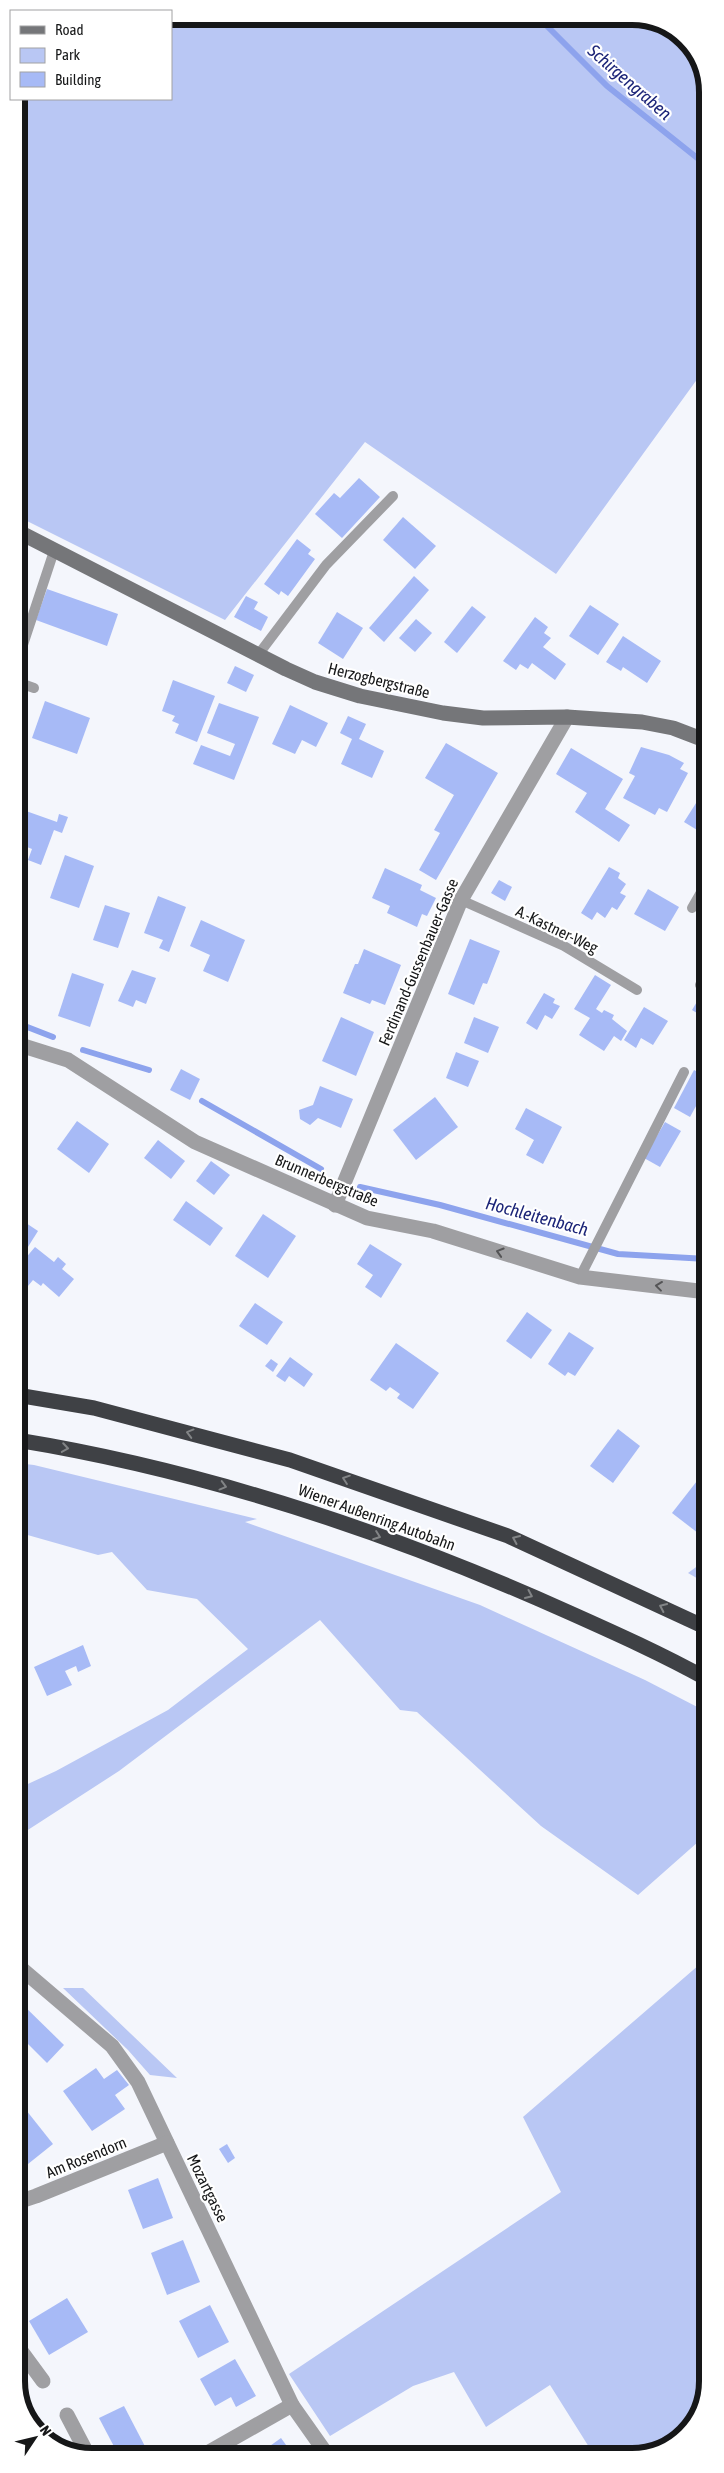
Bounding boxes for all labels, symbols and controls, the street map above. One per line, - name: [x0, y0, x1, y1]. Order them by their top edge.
- legend: [10, 10, 172, 100]
- text: Road: [55, 21, 84, 38]
- water label: Schirgengraben: [583, 39, 676, 124]
- text: Park: [55, 46, 80, 63]
- text: Building: [55, 71, 101, 88]
- street label: Herzogbergstraße: [326, 659, 432, 702]
- street label: Ferdinand-Gussenbauer-Gasse: [375, 876, 461, 1048]
- street label: A.-Kastner-Weg: [513, 901, 601, 958]
- street label: Brunnerbergstraße: [272, 1150, 381, 1211]
- water label: Hochleitenbach: [483, 1192, 591, 1240]
- one-way arrow: [497, 1248, 505, 1258]
- one-way arrow: [654, 1281, 662, 1292]
- one-way arrow: [187, 1429, 195, 1439]
- one-way arrow: [61, 1442, 70, 1452]
- one-way arrow: [342, 1475, 351, 1485]
- street label: Wiener Außenring Autobahn: [296, 1480, 458, 1555]
- one-way arrow: [218, 1481, 226, 1491]
- one-way arrow: [373, 1530, 381, 1540]
- one-way arrow: [512, 1535, 521, 1546]
- one-way arrow: [524, 1588, 533, 1599]
- one-way arrow: [659, 1603, 668, 1613]
- street label: Am Rosendorn: [43, 2133, 129, 2181]
- street label: Mozartgasse: [183, 2151, 232, 2225]
- north arrow: [10, 2413, 60, 2463]
- text: N: [37, 2423, 55, 2439]

